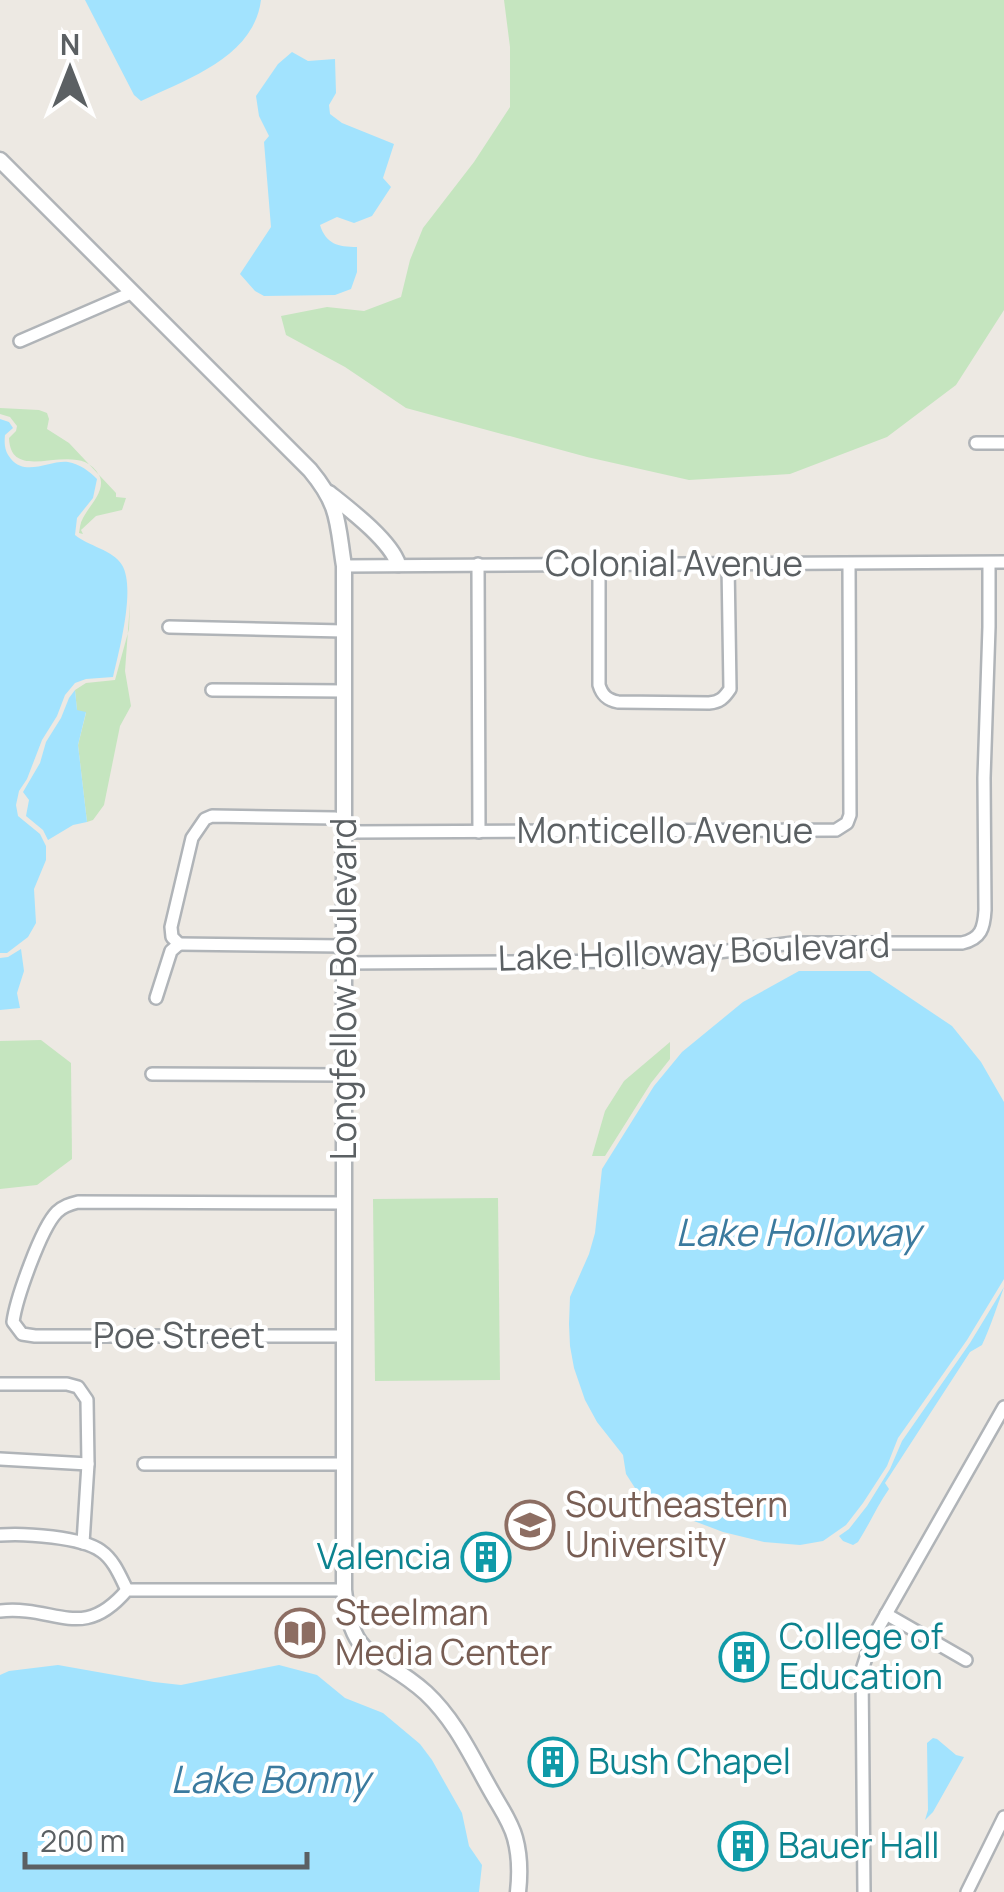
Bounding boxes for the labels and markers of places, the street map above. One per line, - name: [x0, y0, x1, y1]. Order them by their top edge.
- place label: Southeastern University: [565, 1480, 788, 1568]
- school or university icon: Southeastern University: [504, 1499, 556, 1551]
- building icon: Valencia: [460, 1531, 512, 1583]
- place label: Valencia: [317, 1532, 451, 1580]
- place label: Steelman Media Center: [335, 1588, 552, 1676]
- library icon: Steelman Media Center: [274, 1607, 326, 1659]
- place label: College of Education: [779, 1612, 943, 1700]
- building icon: College of Education: [718, 1631, 770, 1683]
- building icon: Bush Chapel: [527, 1736, 579, 1788]
- place label: Bush Chapel: [588, 1737, 791, 1785]
- building icon: Bauer Hall: [717, 1820, 769, 1872]
- place label: Bauer Hall: [778, 1821, 940, 1869]

